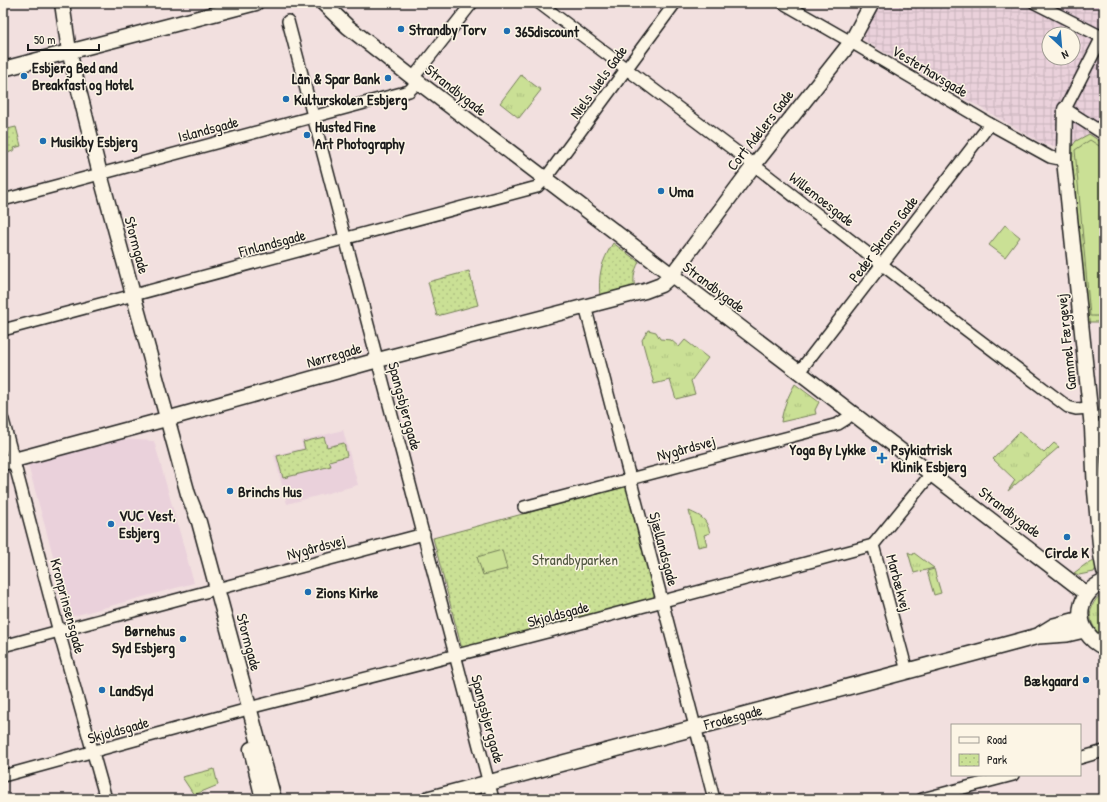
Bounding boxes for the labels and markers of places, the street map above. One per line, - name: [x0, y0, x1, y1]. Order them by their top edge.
- place label: Strandby Torv: [409, 19, 487, 41]
- place label: 365discount: [515, 21, 580, 42]
- marker: Strandby Torv: [396, 24, 406, 34]
- marker: 365discount: [502, 26, 512, 36]
- place label: Esbjerg Bed and Breakfast og Hotel: [32, 57, 134, 96]
- place label: Lån & Spar Bank: [292, 68, 381, 90]
- marker: Esbjerg Bed and Breakfast og Hotel: [19, 71, 29, 81]
- marker: Lån & Spar Bank: [383, 73, 393, 83]
- place label: Kulturskolen Esbjerg: [294, 89, 408, 111]
- marker: Kulturskolen Esbjerg: [281, 94, 291, 104]
- place label: Husted Fine Art Photography: [315, 116, 406, 155]
- marker: Husted Fine Art Photography: [302, 130, 312, 140]
- place label: Musikby Esbjerg: [51, 131, 138, 153]
- marker: Musikby Esbjerg: [38, 136, 48, 146]
- place label: Uma: [669, 181, 693, 202]
- marker: Uma: [656, 186, 666, 196]
- place label: Yoga By Lykke: [790, 439, 866, 461]
- place label: Psykiatrisk Klinik Esbjerg: [891, 439, 967, 478]
- marker: Yoga By Lykke: [869, 444, 879, 454]
- marker: Psykiatrisk Klinik Esbjerg: [876, 452, 888, 464]
- place label: Brinchs Hus: [238, 481, 302, 502]
- marker: Brinchs Hus: [225, 486, 235, 496]
- place label: VUC Vest, Esbjerg: [119, 505, 176, 544]
- marker: VUC Vest, Esbjerg: [106, 519, 116, 529]
- marker: Circle K: [1062, 532, 1072, 542]
- place label: Circle K: [1045, 542, 1089, 563]
- place label: Zions Kirke: [316, 582, 378, 603]
- marker: Zions Kirke: [303, 587, 313, 597]
- place label: Børnehus Syd Esbjerg: [112, 620, 175, 659]
- marker: Børnehus Syd Esbjerg: [178, 634, 188, 644]
- place label: Bækgaard: [1024, 670, 1078, 692]
- marker: Bækgaard: [1081, 675, 1091, 685]
- place label: LandSyd: [110, 680, 153, 702]
- marker: LandSyd: [97, 685, 107, 695]

